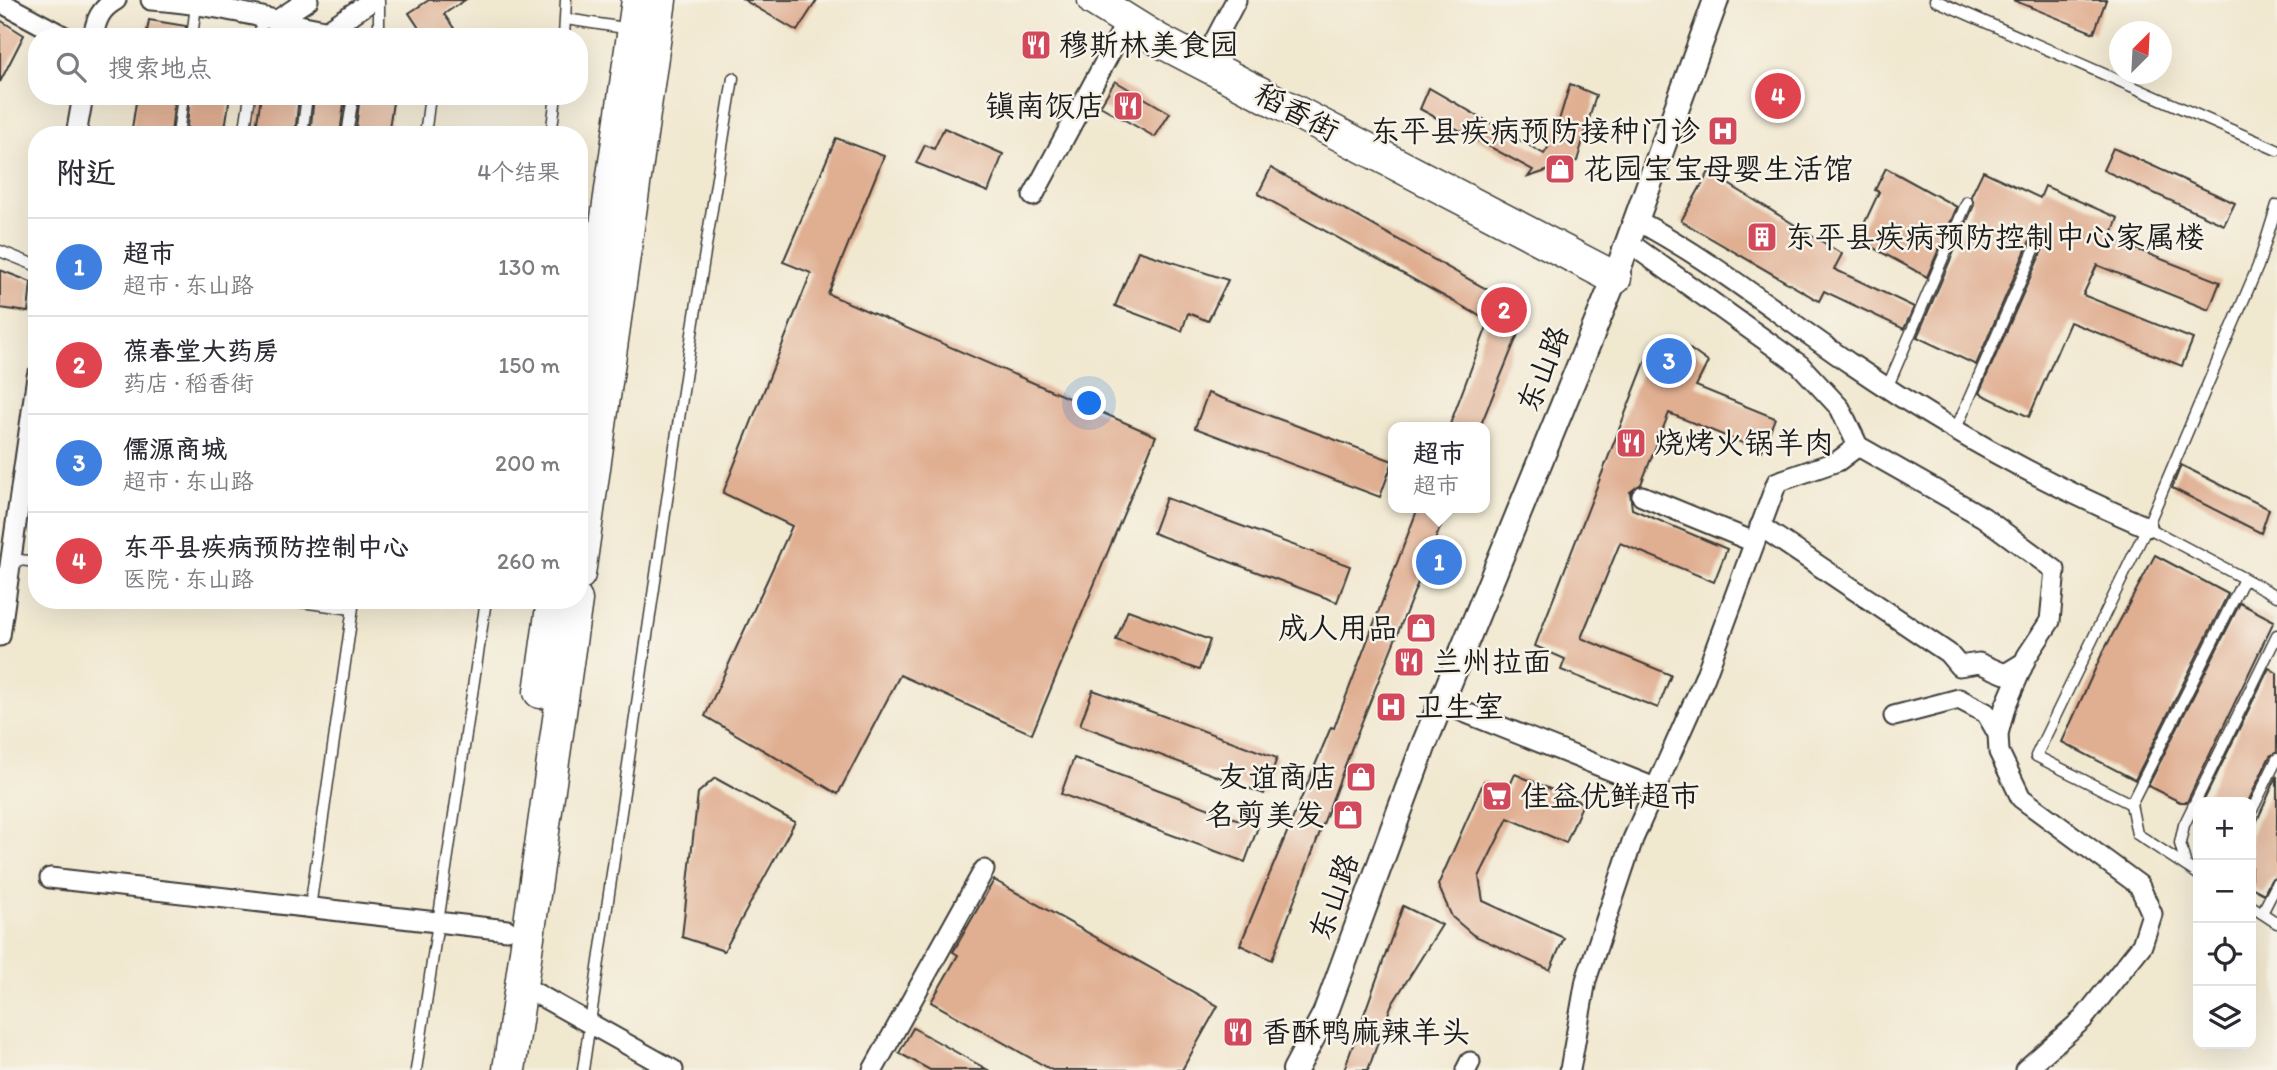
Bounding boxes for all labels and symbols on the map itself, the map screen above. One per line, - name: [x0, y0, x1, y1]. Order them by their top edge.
- north arrow: [2109, 21, 2172, 84]
- place label: 穆斯林美食园: [1059, 26, 1239, 63]
- restaurant icon: 穆斯林美食园: [1019, 28, 1053, 62]
- pin: 4: [1755, 70, 1801, 122]
- street label: 稻香街: [1249, 74, 1346, 149]
- place label: 镇南饭店: [985, 87, 1105, 124]
- restaurant icon: 镇南饭店: [1111, 89, 1145, 123]
- place label: 东平县疾病预防接种门诊: [1370, 112, 1700, 149]
- hospital icon: 东平县疾病预防接种门诊: [1706, 114, 1740, 148]
- place label: 花园宝宝母婴生活馆: [1583, 150, 1853, 187]
- shop icon: 花园宝宝母婴生活馆: [1543, 152, 1577, 186]
- place label: 东平县疾病预防控制中心家属楼: [1785, 218, 2205, 255]
- building icon: 东平县疾病预防控制中心家属楼: [1745, 220, 1779, 254]
- pin: 2: [1481, 284, 1527, 336]
- street label: 东山路: [1509, 320, 1577, 417]
- pin: 3: [1646, 335, 1692, 387]
- your location: [1072, 386, 1106, 420]
- place label: 烧烤火锅羊肉: [1654, 424, 1834, 461]
- restaurant icon: 烧烤火锅羊肉: [1614, 426, 1648, 460]
- pin: 1: [1416, 536, 1462, 588]
- place label: 成人用品: [1278, 609, 1398, 646]
- shop icon: 成人用品: [1404, 611, 1438, 645]
- place label: 兰州拉面: [1432, 643, 1552, 680]
- restaurant icon: 兰州拉面: [1392, 645, 1426, 679]
- place label: 卫生室: [1414, 688, 1504, 725]
- hospital icon: 卫生室: [1374, 690, 1408, 724]
- place label: 友谊商店: [1218, 758, 1338, 795]
- shop icon: 友谊商店: [1344, 760, 1378, 794]
- place label: 佳益优鲜超市: [1520, 777, 1700, 814]
- supermarket icon: 佳益优鲜超市: [1480, 779, 1514, 813]
- place label: 名剪美发: [1205, 796, 1325, 833]
- shop icon: 名剪美发: [1331, 798, 1365, 832]
- street label: 东山路: [1301, 848, 1366, 945]
- place label: 香酥鸭麻辣羊头: [1261, 1013, 1471, 1050]
- restaurant icon: 香酥鸭麻辣羊头: [1221, 1015, 1255, 1049]

